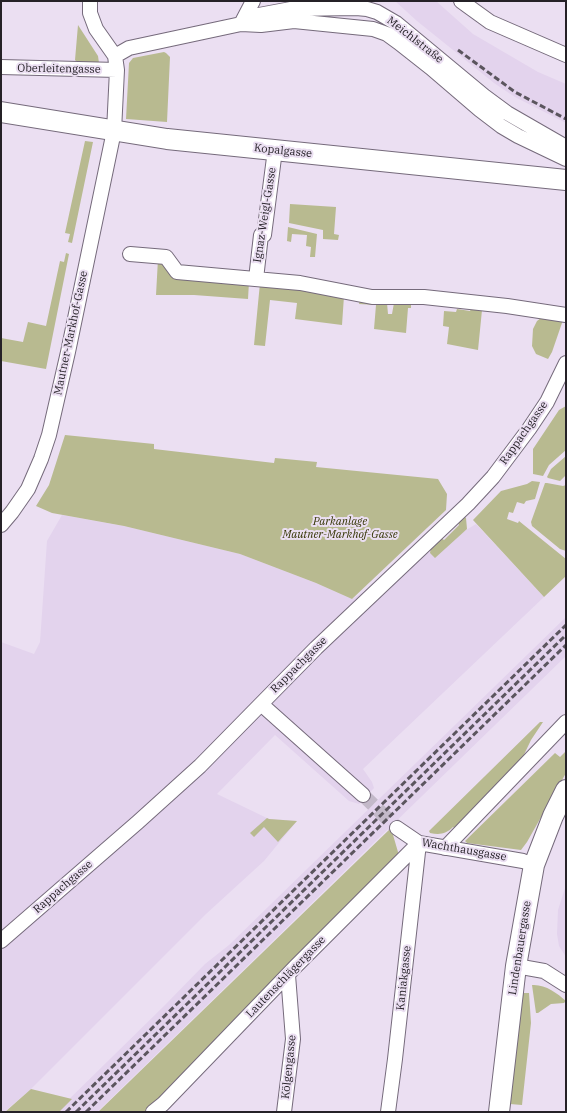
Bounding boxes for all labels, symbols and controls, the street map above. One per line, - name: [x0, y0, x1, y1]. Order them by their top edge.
- street label: Meichlstraße: [384, 14, 446, 66]
- street label: Oberleitengasse: [17, 62, 101, 76]
- street label: Kopalgasse: [253, 141, 313, 161]
- street label: Ignaz-Weigl-Gasse: [251, 166, 279, 264]
- street label: Mautner-Markhof-Gasse: [51, 270, 91, 396]
- street label: Rappachgasse: [497, 399, 551, 467]
- park label: Parkanlage Mautner-Markhof-Gasse: [282, 515, 398, 541]
- street label: Rappachgasse: [268, 634, 330, 696]
- street label: Wachthausgasse: [421, 836, 507, 864]
- street label: Rappachgasse: [31, 858, 95, 916]
- street label: Lindenbauergasse: [506, 900, 534, 996]
- street label: Lautenschlägergasse: [244, 933, 328, 1021]
- street label: Kaniakgasse: [394, 945, 414, 1011]
- street label: Kölgengasse: [279, 1034, 299, 1100]

